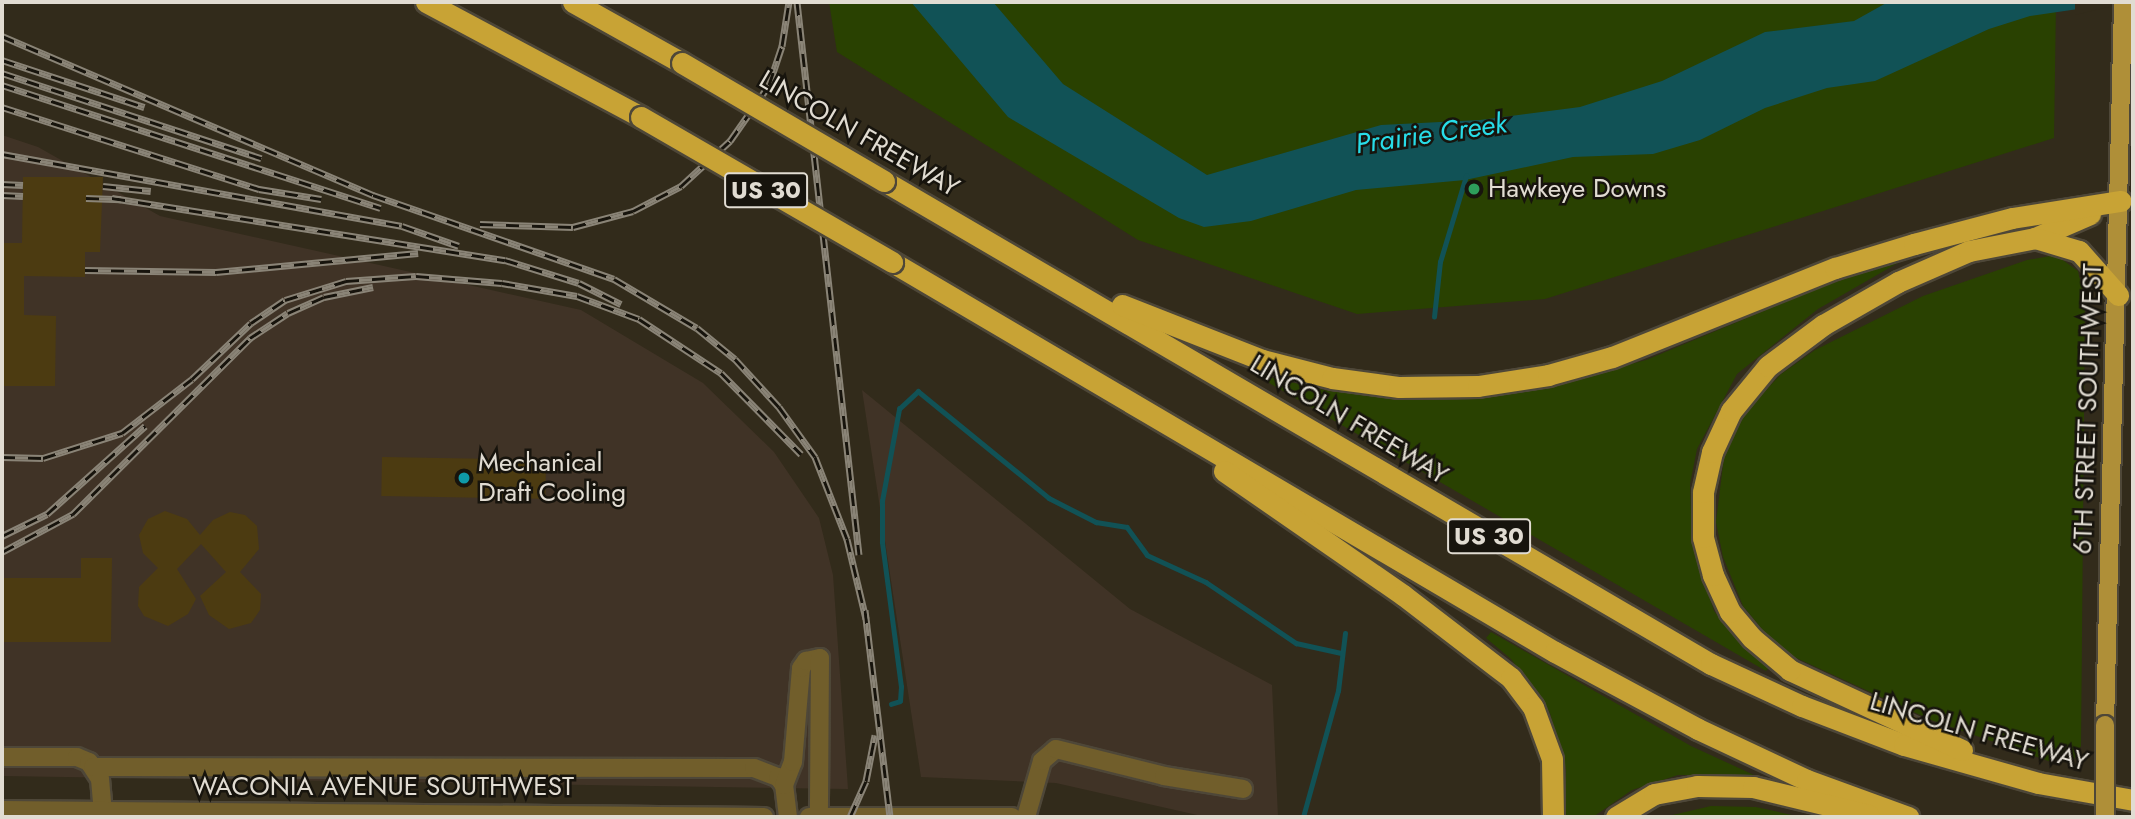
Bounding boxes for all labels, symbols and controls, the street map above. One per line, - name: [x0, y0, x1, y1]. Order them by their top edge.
- street label: LINCOLN FREEWAY: [754, 64, 964, 204]
- water label: Prairie Creek: [1353, 107, 1509, 161]
- road number: US 30: [724, 170, 808, 210]
- place label: Hawkeye Downs: [1488, 173, 1666, 205]
- marker: Hawkeye Downs: [1466, 181, 1482, 197]
- street label: 6TH STREET SOUTHWEST: [2067, 263, 2109, 555]
- street label: LINCOLN FREEWAY: [1244, 349, 1454, 491]
- place label: Mechanical Draft Cooling: [478, 447, 626, 508]
- marker: Mechanical Draft Cooling: [456, 470, 472, 486]
- road number: US 30: [1447, 516, 1531, 556]
- street label: LINCOLN FREEWAY: [1866, 686, 2092, 778]
- street label: WACONIA AVENUE SOUTHWEST: [192, 771, 574, 803]

